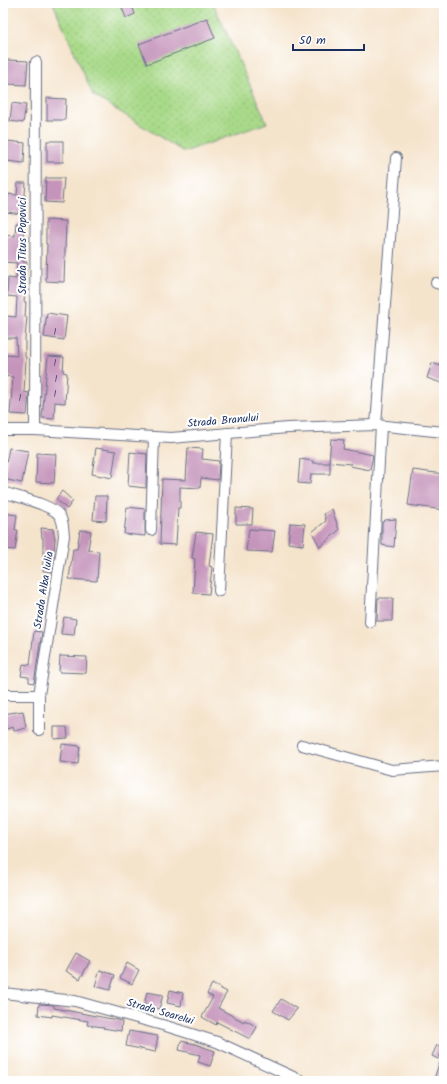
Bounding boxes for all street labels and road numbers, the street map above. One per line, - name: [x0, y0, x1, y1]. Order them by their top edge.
- street label: Strada Titus Popovici: [14, 197, 32, 295]
- street label: Strada Branului: [187, 409, 260, 433]
- street label: Strada Alba Iulia: [29, 550, 59, 630]
- street label: Strada Soarelui: [124, 994, 196, 1030]

